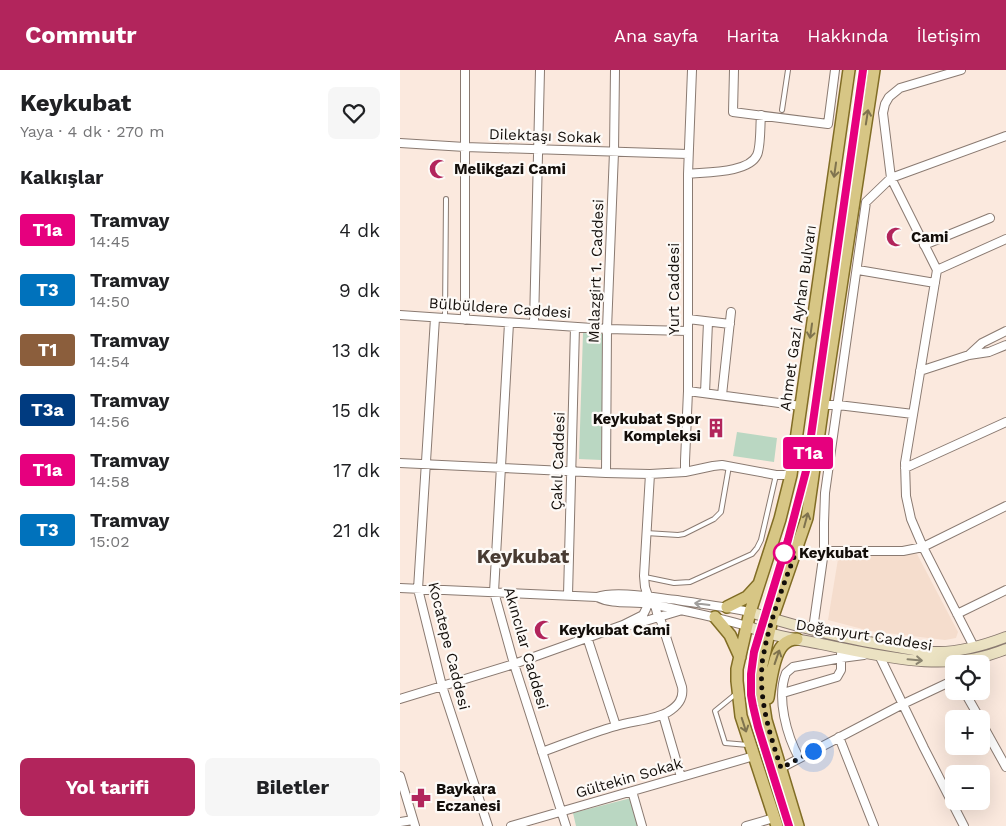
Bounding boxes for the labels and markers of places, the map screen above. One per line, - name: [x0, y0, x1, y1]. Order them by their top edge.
- mosque icon: Melikgazi Cami: [428, 158, 450, 180]
- place label: Melikgazi Cami: [454, 160, 566, 178]
- mosque icon: Cami: [885, 226, 907, 248]
- place label: Cami: [911, 228, 948, 246]
- place label: Keykubat Spor Kompleksi: [593, 410, 702, 445]
- building icon: Keykubat Spor Kompleksi: [705, 417, 727, 439]
- marker: Keykubat: [773, 542, 795, 564]
- place label: Keykubat: [799, 544, 869, 562]
- mosque icon: Keykubat Cami: [533, 619, 555, 641]
- place label: Keykubat Cami: [559, 621, 670, 639]
- place label: Baykara Eczanesi: [436, 780, 501, 815]
- pharmacy icon: Baykara Eczanesi: [410, 787, 432, 809]

